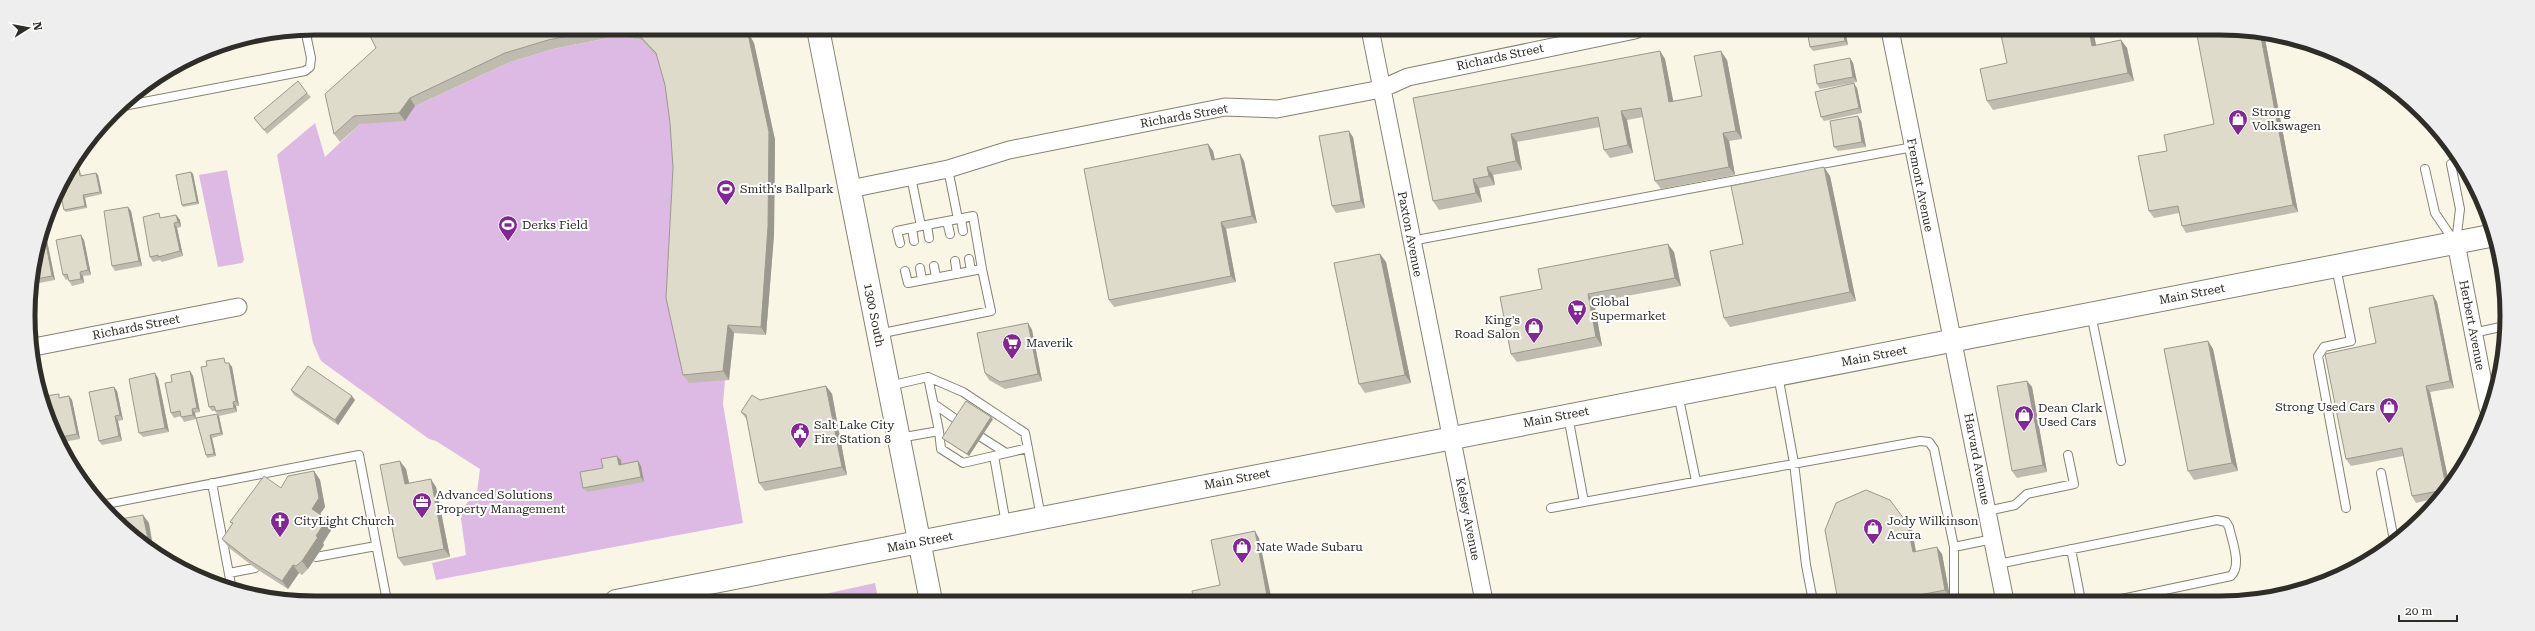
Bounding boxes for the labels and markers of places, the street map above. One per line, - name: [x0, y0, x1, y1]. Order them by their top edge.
- place label: Strong Volkswagen: [2252, 105, 2321, 133]
- shop icon: Strong Volkswagen: [2227, 108, 2249, 136]
- sports icon: Smith's Ballpark: [715, 178, 737, 206]
- place label: Smith's Ballpark: [740, 182, 834, 196]
- sports icon: Derks Field: [497, 214, 519, 242]
- place label: Derks Field: [522, 218, 588, 232]
- place label: Global Supermarket: [1591, 295, 1667, 323]
- supermarket icon: Global Supermarket: [1566, 298, 1588, 326]
- place label: King's Road Salon: [1455, 313, 1520, 341]
- shop icon: King's Road Salon: [1523, 316, 1545, 344]
- supermarket icon: Maverik: [1001, 332, 1023, 360]
- place label: Maverik: [1026, 336, 1074, 350]
- shop icon: Strong Used Cars: [2378, 396, 2400, 424]
- place label: Strong Used Cars: [2275, 400, 2375, 414]
- place label: Dean Clark Used Cars: [2038, 401, 2103, 429]
- shop icon: Dean Clark Used Cars: [2013, 404, 2035, 432]
- place label: Salt Lake City Fire Station 8: [814, 418, 895, 446]
- public building icon: Salt Lake City Fire Station 8: [789, 421, 811, 449]
- place label: Advanced Solutions Property Management: [436, 488, 566, 516]
- office icon: Advanced Solutions Property Management: [411, 491, 433, 519]
- church icon: CityLight Church: [269, 510, 291, 538]
- place label: CityLight Church: [294, 514, 395, 528]
- place label: Jody Wilkinson Acura: [1887, 514, 1979, 542]
- shop icon: Jody Wilkinson Acura: [1862, 517, 1884, 545]
- shop icon: Nate Wade Subaru: [1231, 536, 1253, 564]
- place label: Nate Wade Subaru: [1256, 540, 1363, 554]

